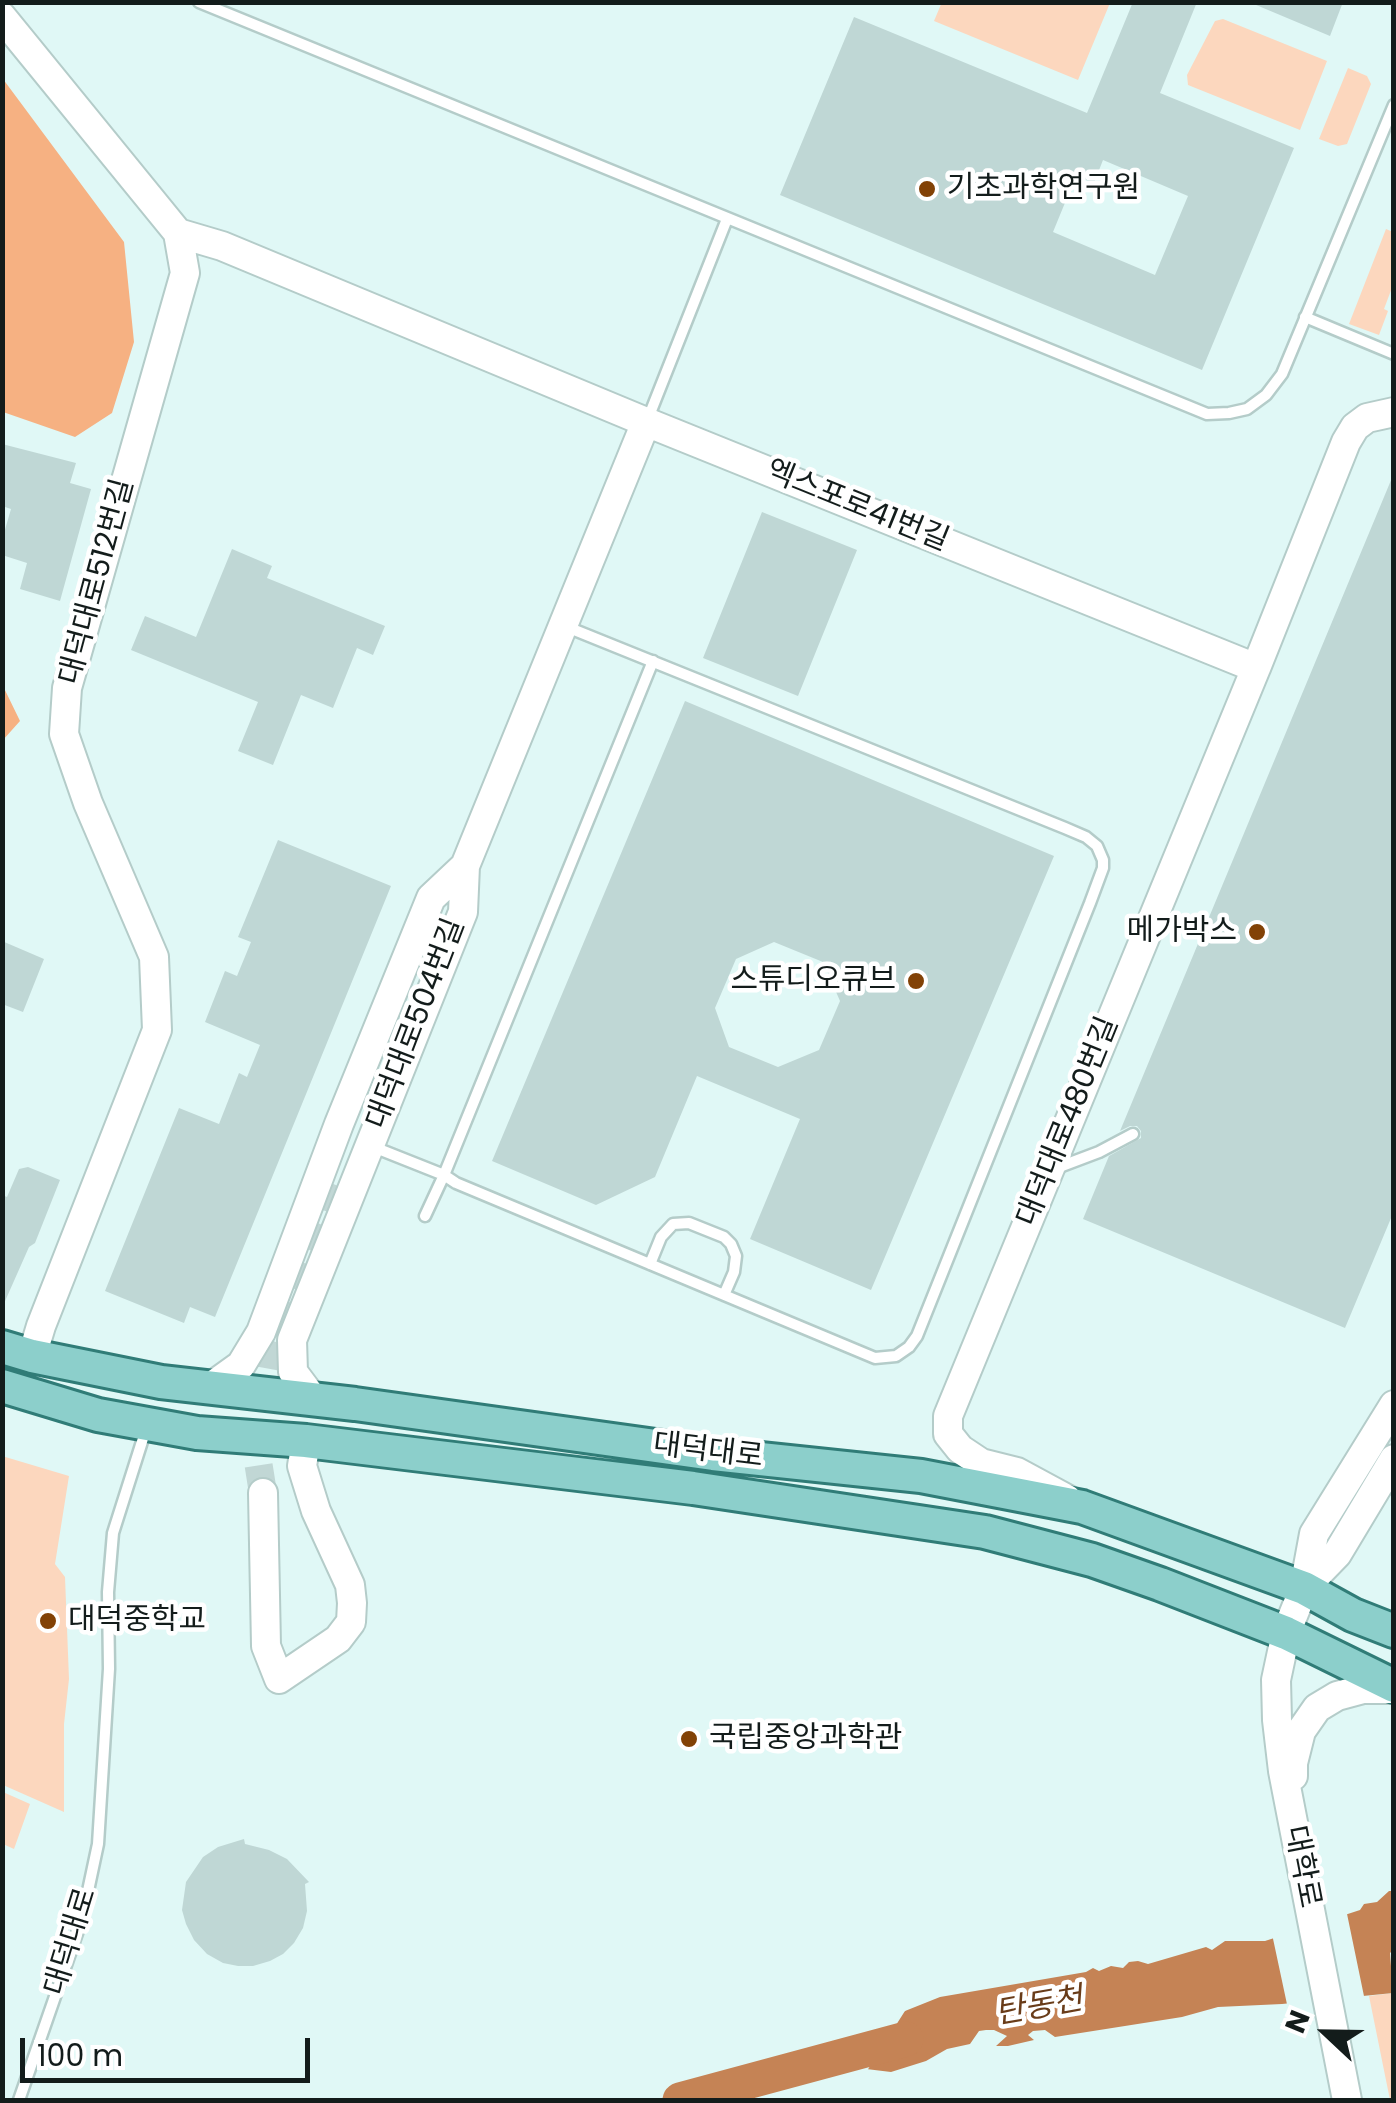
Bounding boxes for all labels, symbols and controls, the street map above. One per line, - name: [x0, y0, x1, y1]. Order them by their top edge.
- place label: 기초과학연구원: [947, 171, 1140, 207]
- marker: 기초과학연구원: [916, 178, 938, 200]
- street label: 엑스포로41번길: [760, 454, 954, 560]
- street label: 대덕대로512번길: [53, 475, 143, 689]
- street label: 대덕대로504번길: [360, 914, 474, 1134]
- place label: 메가박스: [1127, 914, 1237, 950]
- marker: 메가박스: [1246, 921, 1268, 943]
- place label: 스튜디오큐브: [730, 963, 896, 999]
- marker: 스튜디오큐브: [905, 970, 927, 992]
- street label: 대덕대로480번길: [1011, 1012, 1127, 1232]
- street label: 대덕대로: [651, 1427, 765, 1477]
- place label: 대덕중학교: [68, 1603, 206, 1639]
- marker: 대덕중학교: [37, 1610, 59, 1632]
- place label: 국립중앙과학관: [709, 1721, 902, 1757]
- marker: 국립중앙과학관: [678, 1728, 700, 1750]
- street label: 대학로: [1275, 1823, 1327, 1911]
- street label: 대덕대로: [39, 1884, 105, 2000]
- water label: 탄동천: [992, 1981, 1086, 2035]
- north arrow: [1276, 1983, 1376, 2083]
- text: N: [1276, 2005, 1320, 2039]
- scale bar: [25, 2018, 315, 2080]
- text: 100 m: [37, 2034, 123, 2077]

